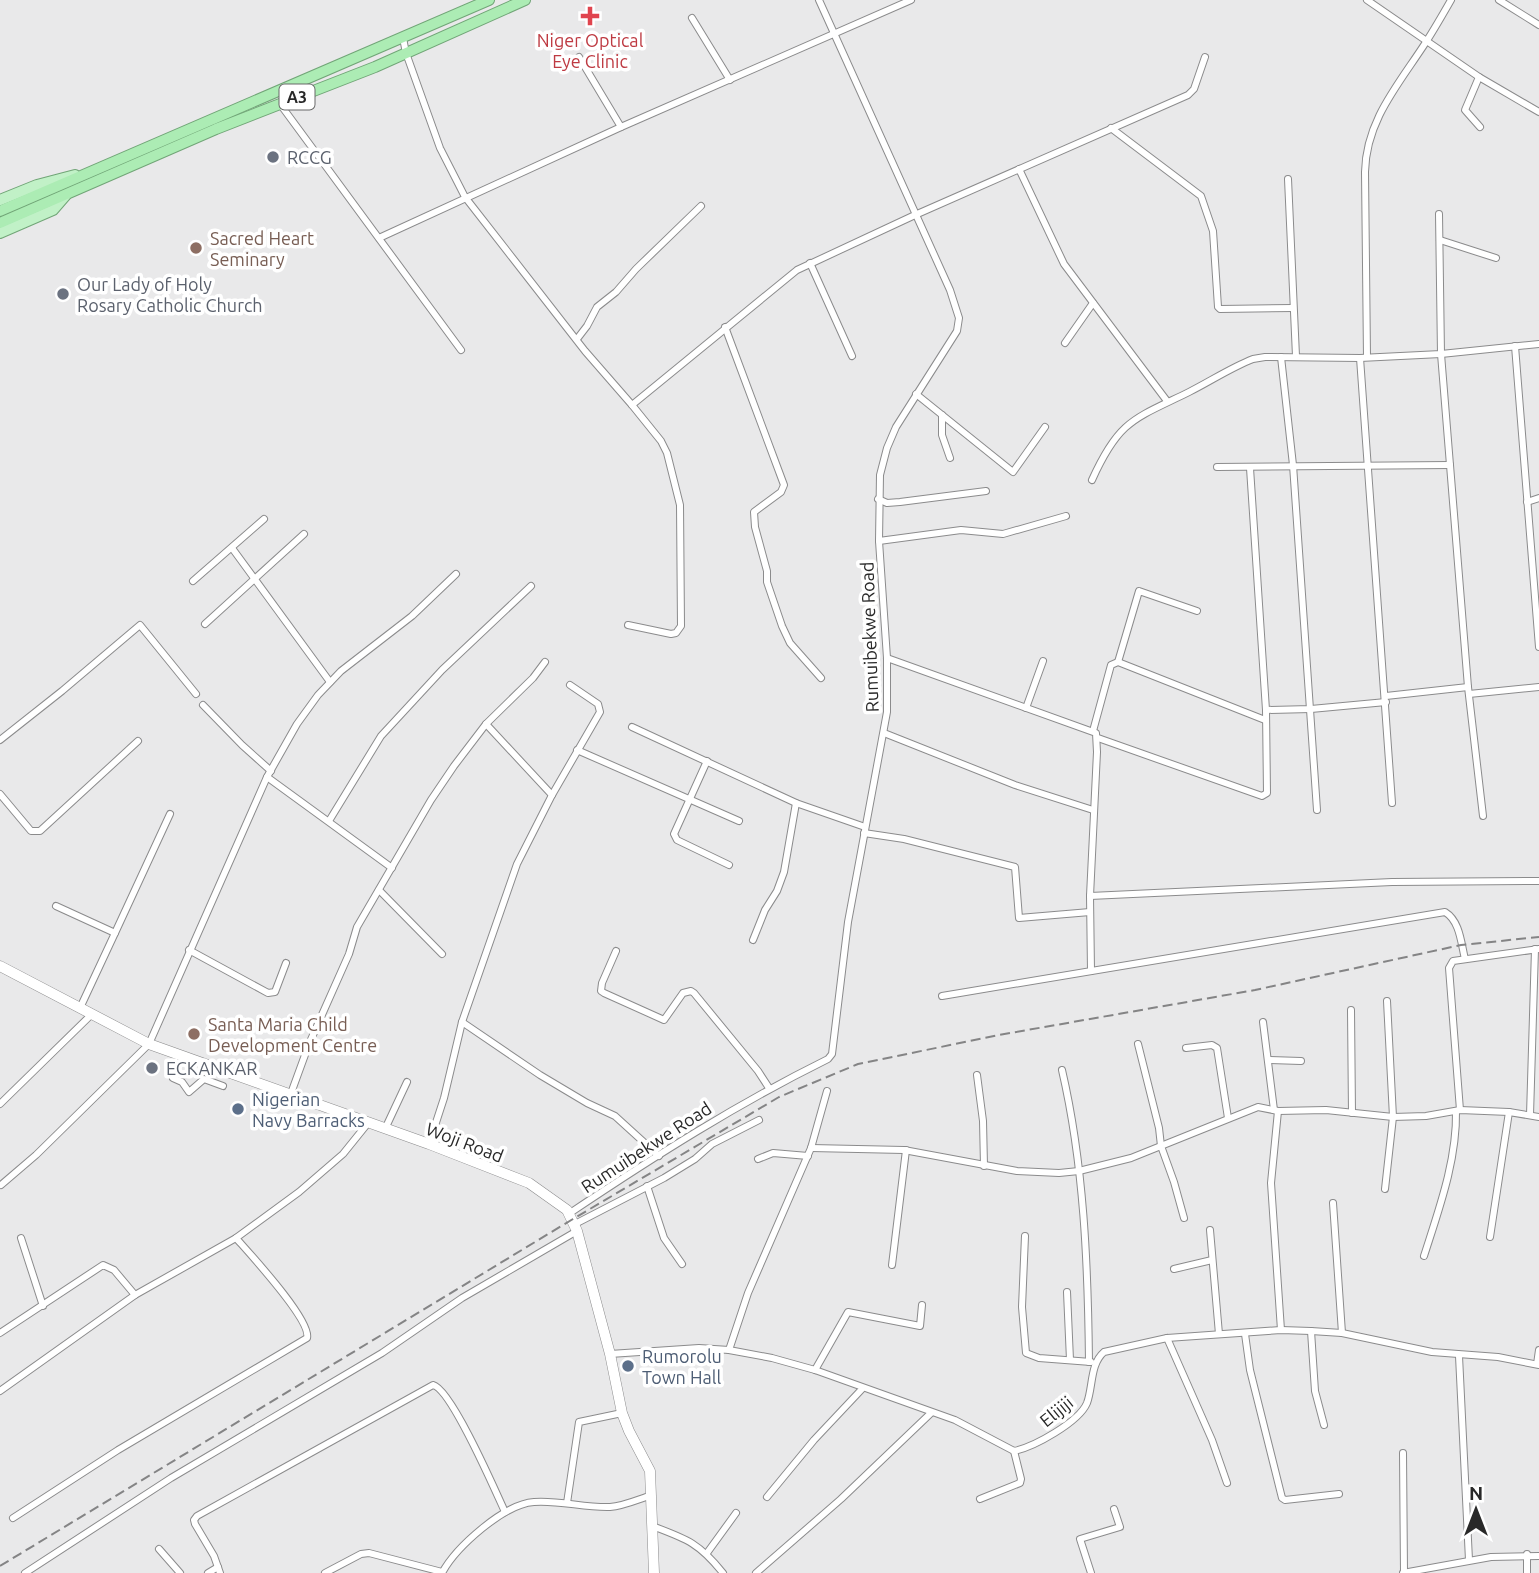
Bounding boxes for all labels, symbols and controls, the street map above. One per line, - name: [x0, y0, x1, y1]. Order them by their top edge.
- marker: Niger Optical Eye Clinic: [580, 6, 600, 26]
- place label: Niger Optical Eye Clinic: [537, 30, 644, 71]
- road number: A3: [280, 85, 314, 110]
- place label: RCCG: [287, 147, 332, 167]
- marker: RCCG: [265, 149, 281, 165]
- place label: Sacred Heart Seminary: [210, 228, 314, 269]
- marker: Sacred Heart Seminary: [188, 240, 204, 256]
- place label: Our Lady of Holy Rosary Catholic Church: [77, 274, 263, 315]
- marker: Our Lady of Holy Rosary Catholic Church: [55, 286, 71, 302]
- street label: Rumuibekwe Road: [856, 561, 882, 713]
- place label: Santa Maria Child Development Centre: [208, 1014, 377, 1055]
- marker: Santa Maria Child Development Centre: [186, 1026, 202, 1042]
- place label: ECKANKAR: [166, 1058, 257, 1078]
- marker: ECKANKAR: [144, 1060, 160, 1076]
- place label: Nigerian Navy Barracks: [252, 1089, 365, 1130]
- street label: Rumuibekwe Road: [577, 1098, 715, 1196]
- marker: Nigerian Navy Barracks: [230, 1101, 246, 1117]
- street label: Woji Road: [423, 1118, 507, 1166]
- place label: Rumorolu Town Hall: [642, 1346, 722, 1387]
- marker: Rumorolu Town Hall: [620, 1358, 636, 1374]
- street label: Elijiji: [1035, 1392, 1077, 1430]
- north arrow: [1441, 1475, 1511, 1545]
- text: N: [1469, 1482, 1483, 1504]

